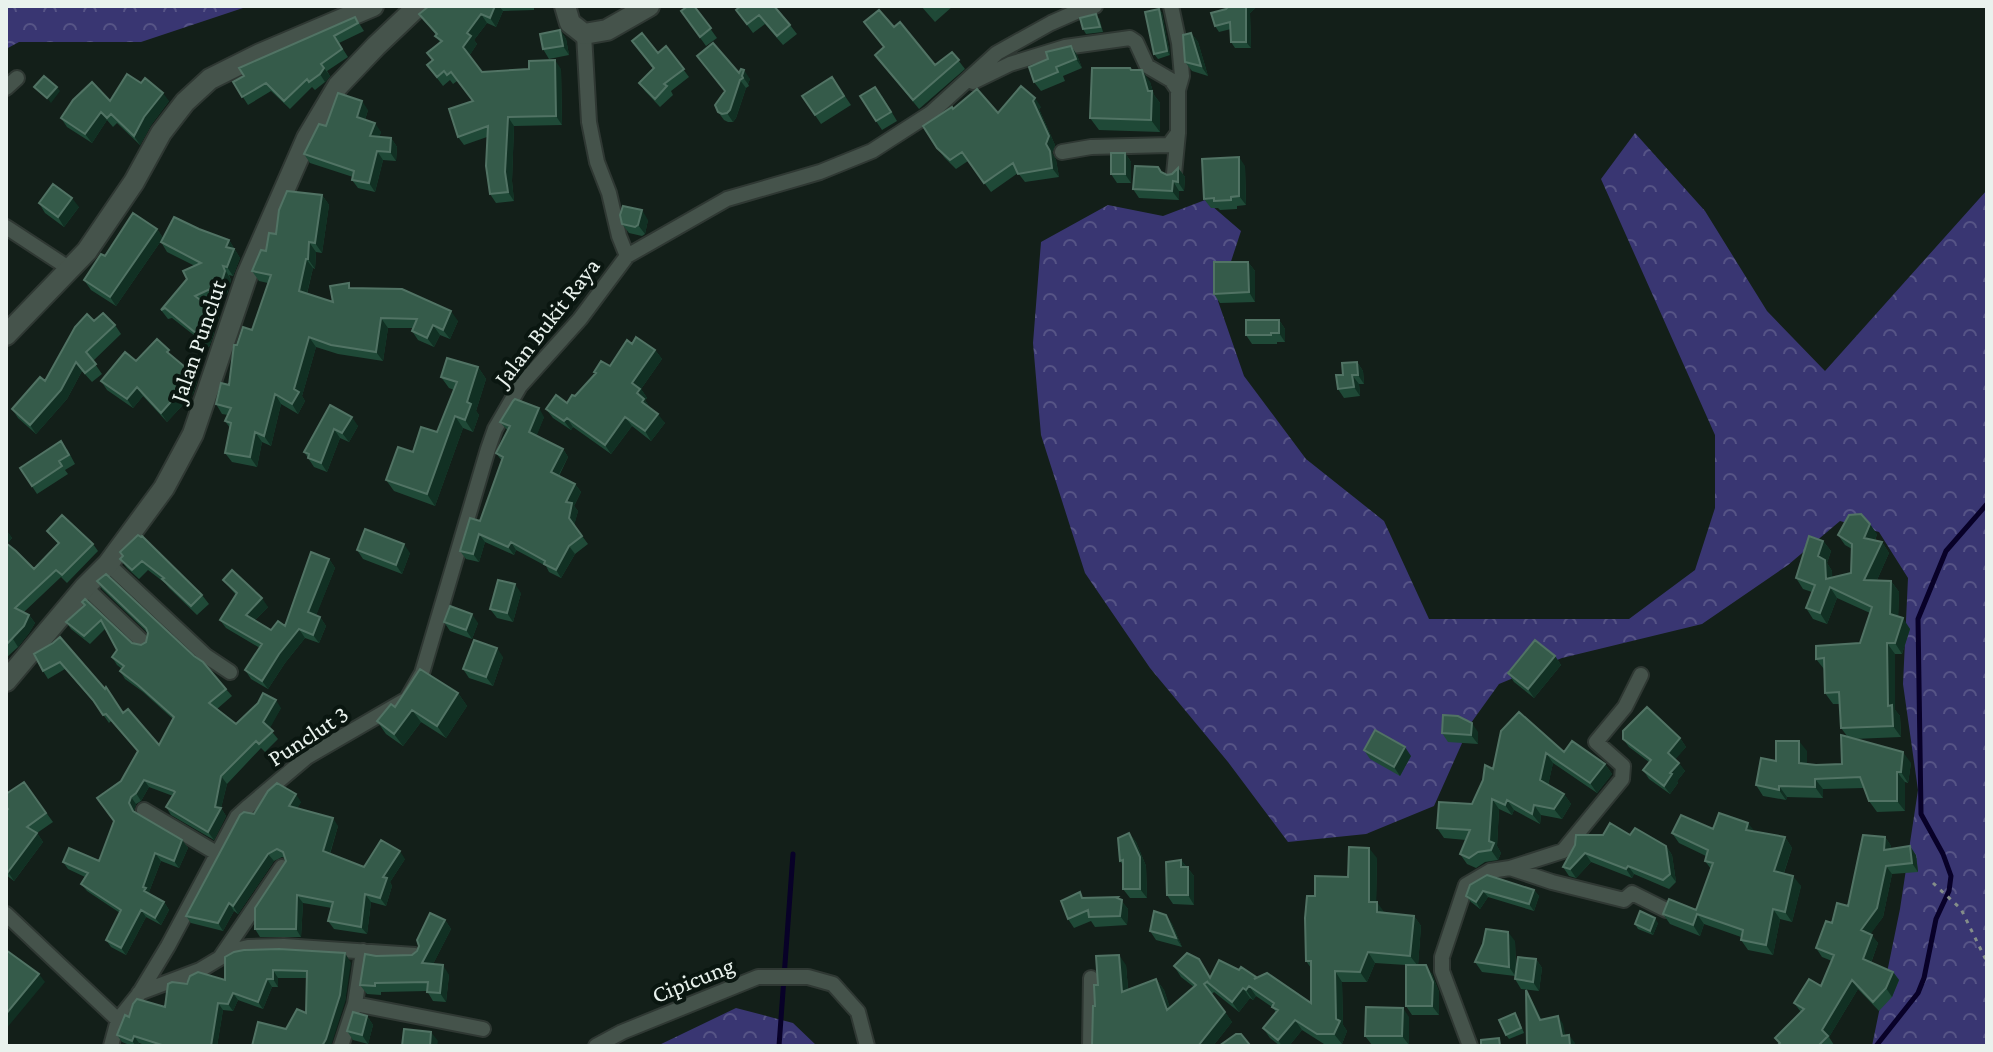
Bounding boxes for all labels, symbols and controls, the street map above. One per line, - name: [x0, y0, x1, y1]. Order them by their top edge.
- street label: Jalan Bukit Raya: [487, 252, 605, 393]
- street label: Jalan Punclut: [163, 275, 231, 407]
- street label: Punclut 3: [262, 700, 353, 772]
- street label: Cipicung: [648, 951, 738, 1008]

